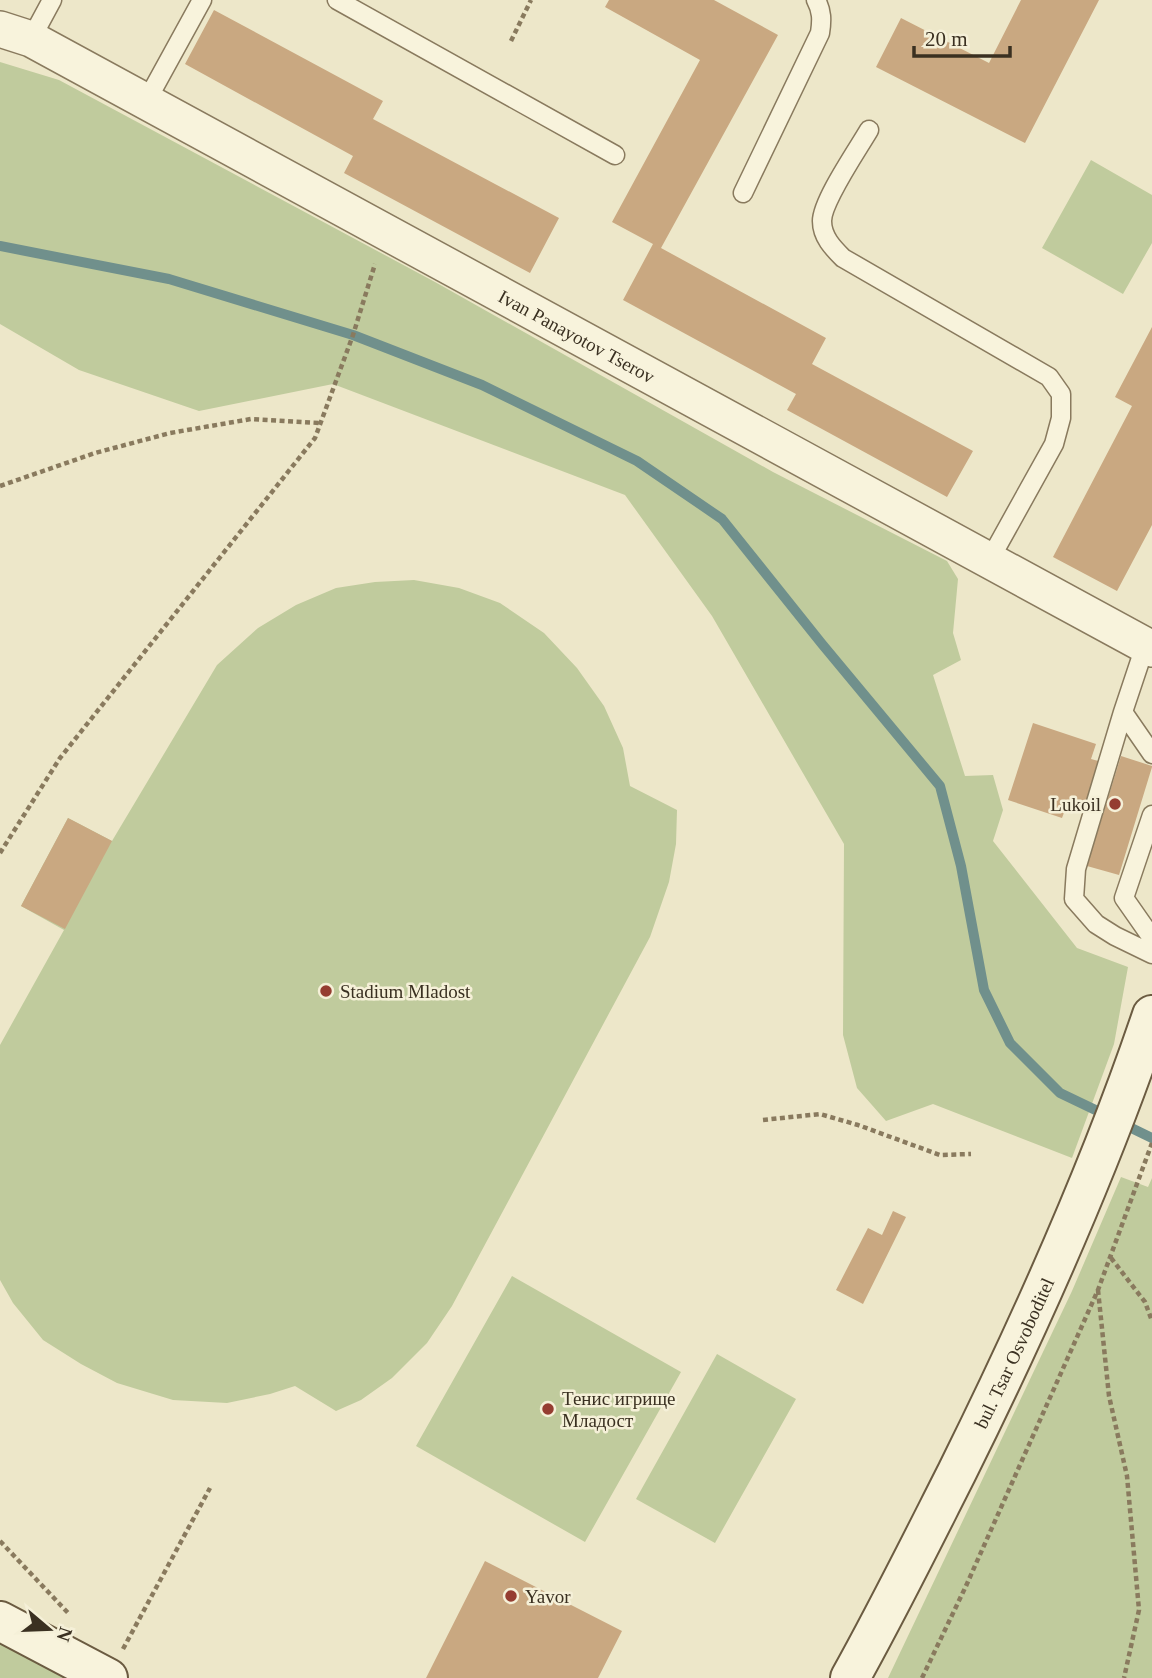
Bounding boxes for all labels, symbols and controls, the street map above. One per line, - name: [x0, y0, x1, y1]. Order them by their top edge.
- scale bar: [914, 14, 1010, 58]
- text: 20 m: [925, 27, 968, 51]
- street label: Ivan Panayotov Tserov: [495, 286, 659, 388]
- place label: Lukoil: [1050, 794, 1101, 815]
- marker: Lukoil: [1107, 796, 1123, 812]
- place label: Stadium Mladost: [340, 981, 471, 1002]
- marker: Stadium Mladost: [318, 983, 334, 999]
- street label: bul. Tsar Osvoboditel: [970, 1275, 1058, 1432]
- place label: Тенис игрище Младост: [562, 1388, 676, 1431]
- marker: Тенис игрище Младост: [540, 1401, 556, 1417]
- place label: Yavor: [525, 1586, 571, 1607]
- marker: Yavor: [503, 1588, 519, 1604]
- north arrow: [14, 1594, 84, 1664]
- text: N: [52, 1624, 77, 1645]

